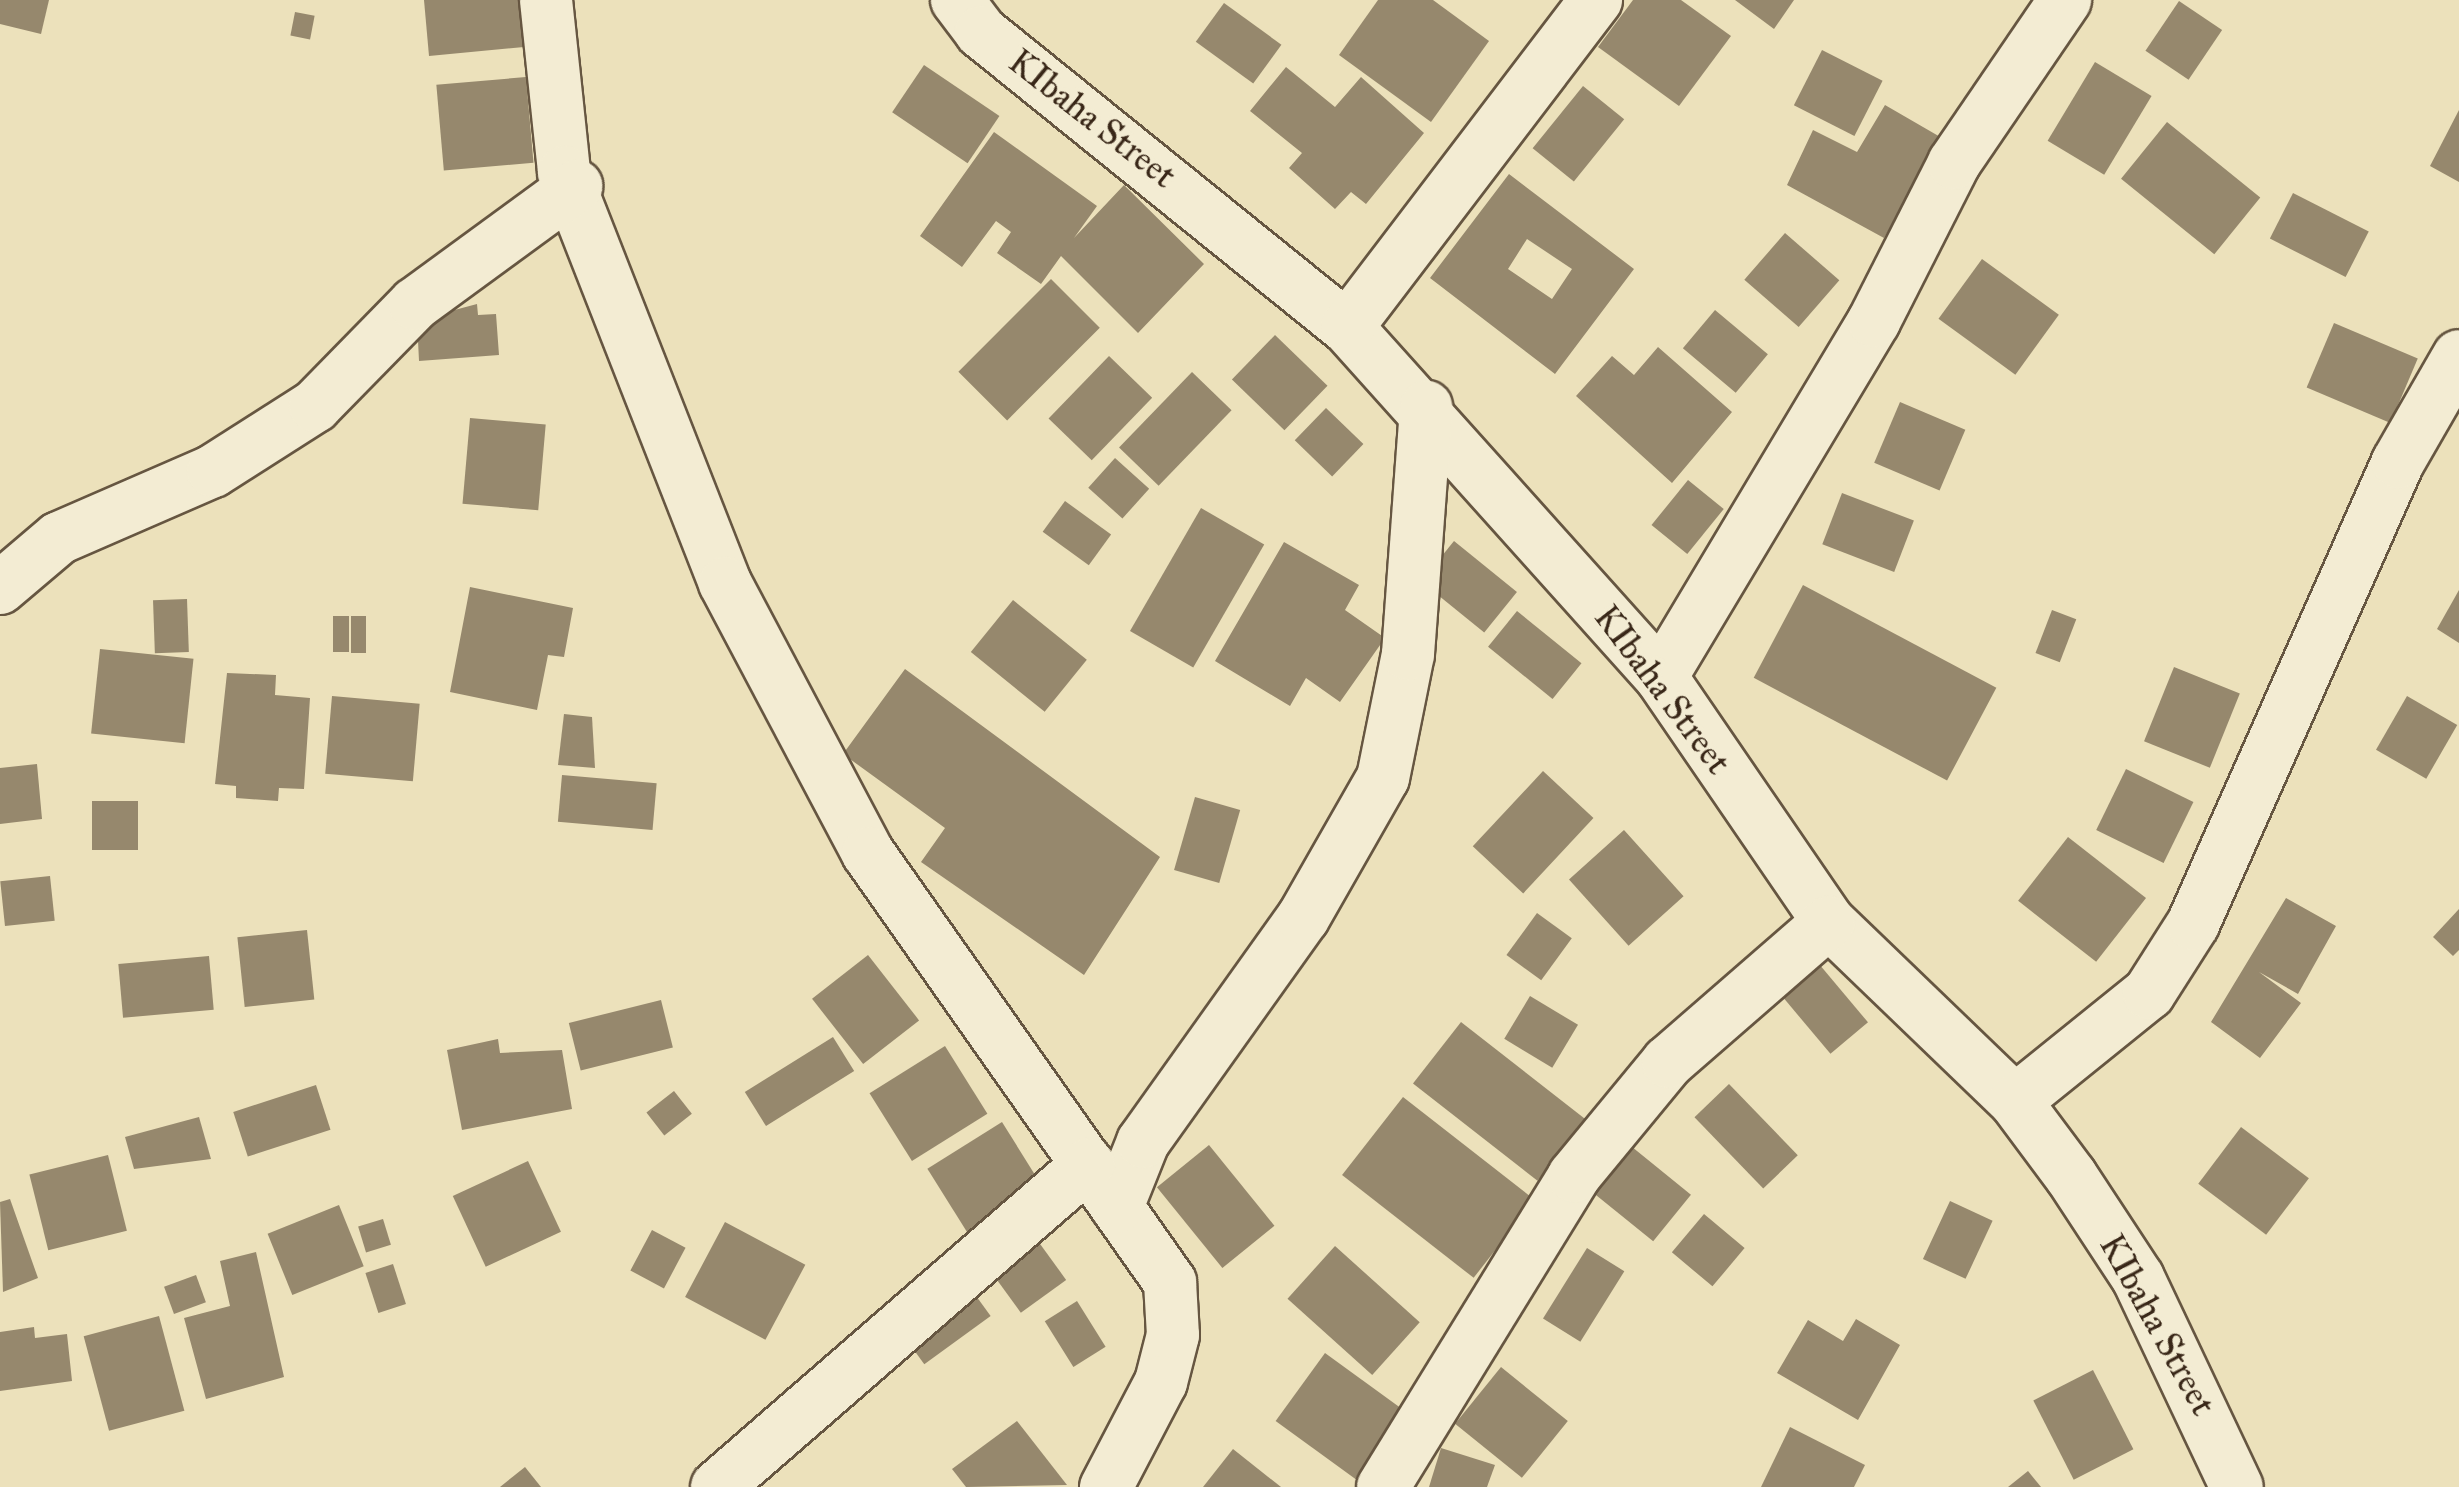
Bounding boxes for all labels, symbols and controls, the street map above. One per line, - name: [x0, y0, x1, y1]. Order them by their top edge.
- street label: KIbaha Street: [1000, 41, 1184, 197]
- street label: KIbaha Street: [1585, 597, 1739, 783]
- street label: KIbaha Street: [2090, 1227, 2224, 1423]

